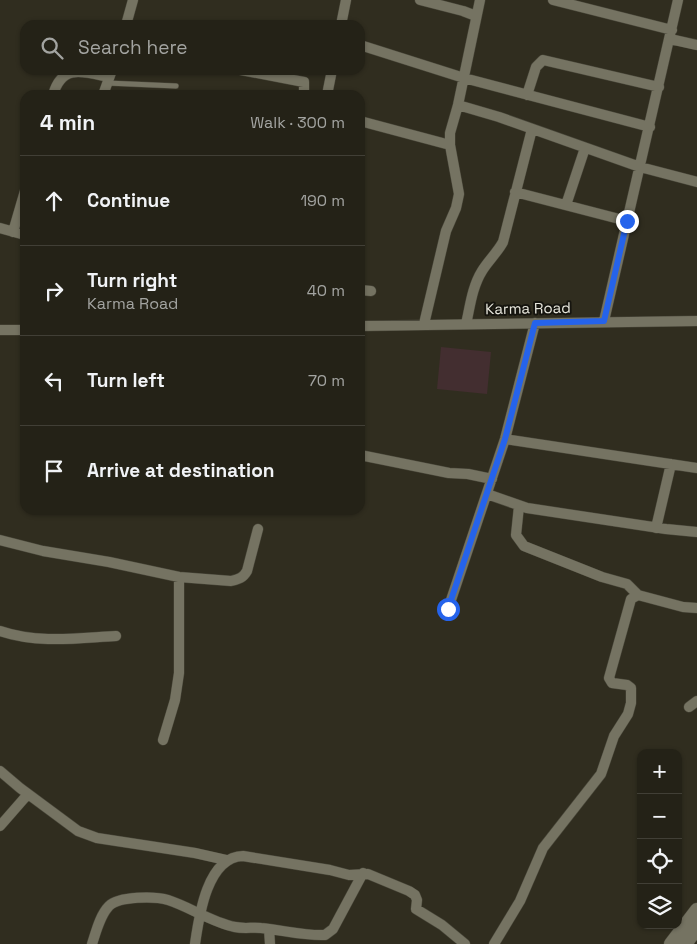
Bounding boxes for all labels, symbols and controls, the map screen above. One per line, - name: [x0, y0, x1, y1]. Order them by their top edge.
- search box: [20, 20, 365, 75]
- icon: search: [38, 34, 66, 62]
- text: Search here: [78, 35, 188, 60]
- text: 4 min: [40, 109, 95, 136]
- text: Walk · 300 m: [250, 112, 345, 133]
- icon: ahead: [40, 187, 68, 215]
- text: Continue: [87, 188, 170, 213]
- text: 190 m: [300, 190, 345, 211]
- route end: [616, 210, 639, 233]
- text: Turn right: [87, 268, 177, 293]
- icon: right: [40, 277, 68, 305]
- text: 40 m: [307, 280, 345, 301]
- text: Karma Road: [87, 293, 178, 314]
- street label: Karma Road: [485, 298, 571, 318]
- icon: left: [40, 367, 68, 395]
- text: Turn left: [87, 368, 165, 393]
- text: 70 m: [308, 370, 345, 391]
- icon: arrive: [40, 457, 68, 485]
- text: Arrive at destination: [87, 458, 275, 483]
- route start: [437, 598, 460, 621]
- map controls: [637, 749, 682, 929]
- button: +: [637, 749, 682, 794]
- button: −: [637, 794, 682, 839]
- button: locate: [637, 839, 682, 884]
- button: layers: [637, 884, 682, 929]

